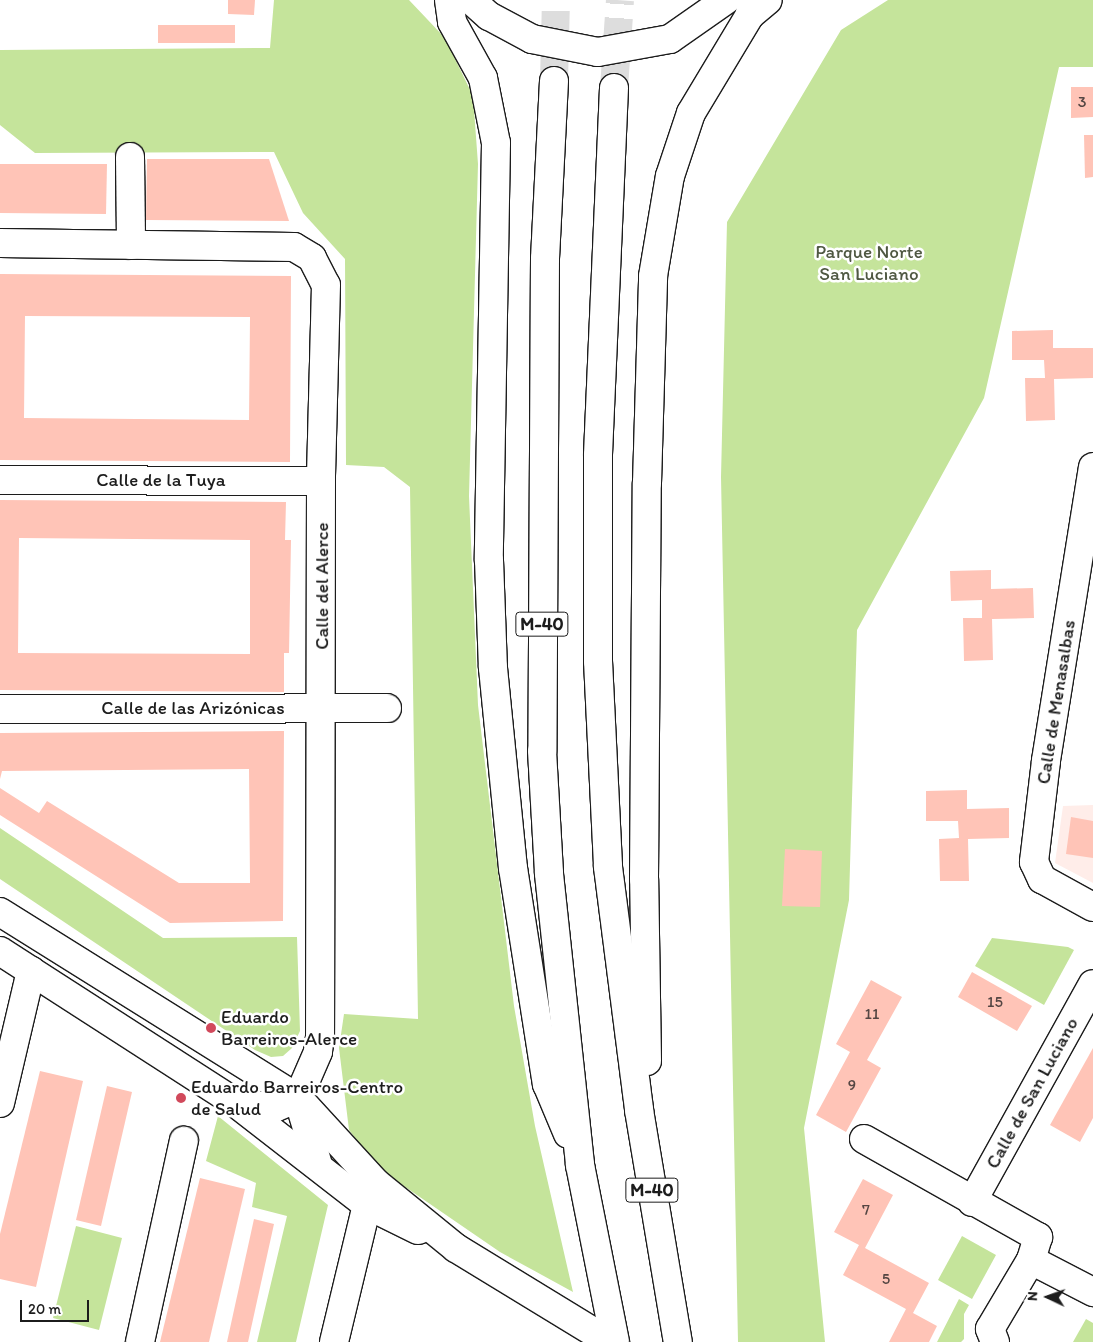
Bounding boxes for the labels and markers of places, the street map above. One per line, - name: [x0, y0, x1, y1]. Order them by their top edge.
- place label: Eduardo Barreiros-Alerce: [221, 1006, 357, 1050]
- marker: Eduardo Barreiros-Alerce: [205, 1022, 217, 1034]
- place label: Eduardo Barreiros-Centro de Salud: [191, 1076, 403, 1120]
- marker: Eduardo Barreiros-Centro de Salud: [175, 1092, 187, 1104]

